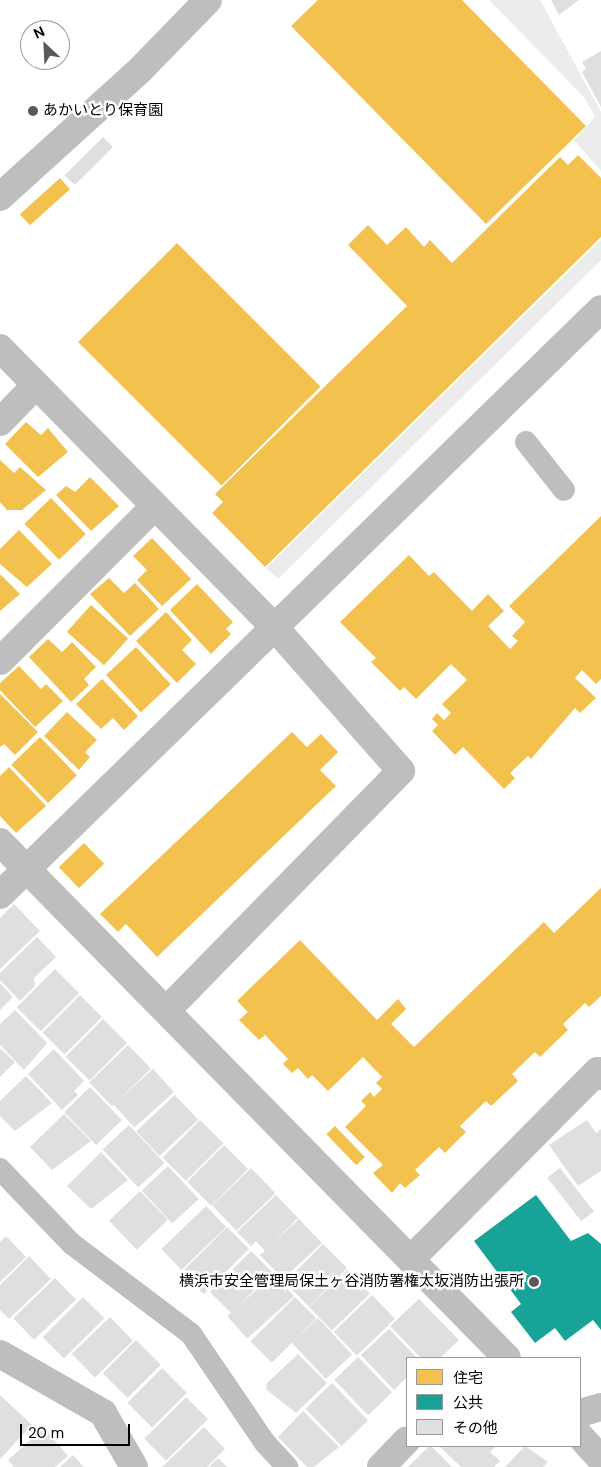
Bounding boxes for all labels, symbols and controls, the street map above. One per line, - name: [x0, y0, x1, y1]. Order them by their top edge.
- north arrow: [20, 20, 70, 70]
- text: N: [31, 22, 48, 43]
- place label: あかいとり保育園: [43, 102, 163, 120]
- marker: あかいとり保育園: [27, 105, 39, 117]
- place label: 横浜市安全管理局保土ヶ谷消防署権太坂消防出張所: [179, 1273, 524, 1291]
- marker: 横浜市安全管理局保土ヶ谷消防署権太坂消防出張所: [528, 1276, 540, 1288]
- legend: [406, 1357, 581, 1447]
- text: 住宅: [453, 1368, 483, 1388]
- text: 公共: [453, 1393, 483, 1413]
- scale bar: [22, 1414, 132, 1446]
- text: その他: [453, 1418, 498, 1438]
- text: 20 m: [28, 1423, 64, 1443]

